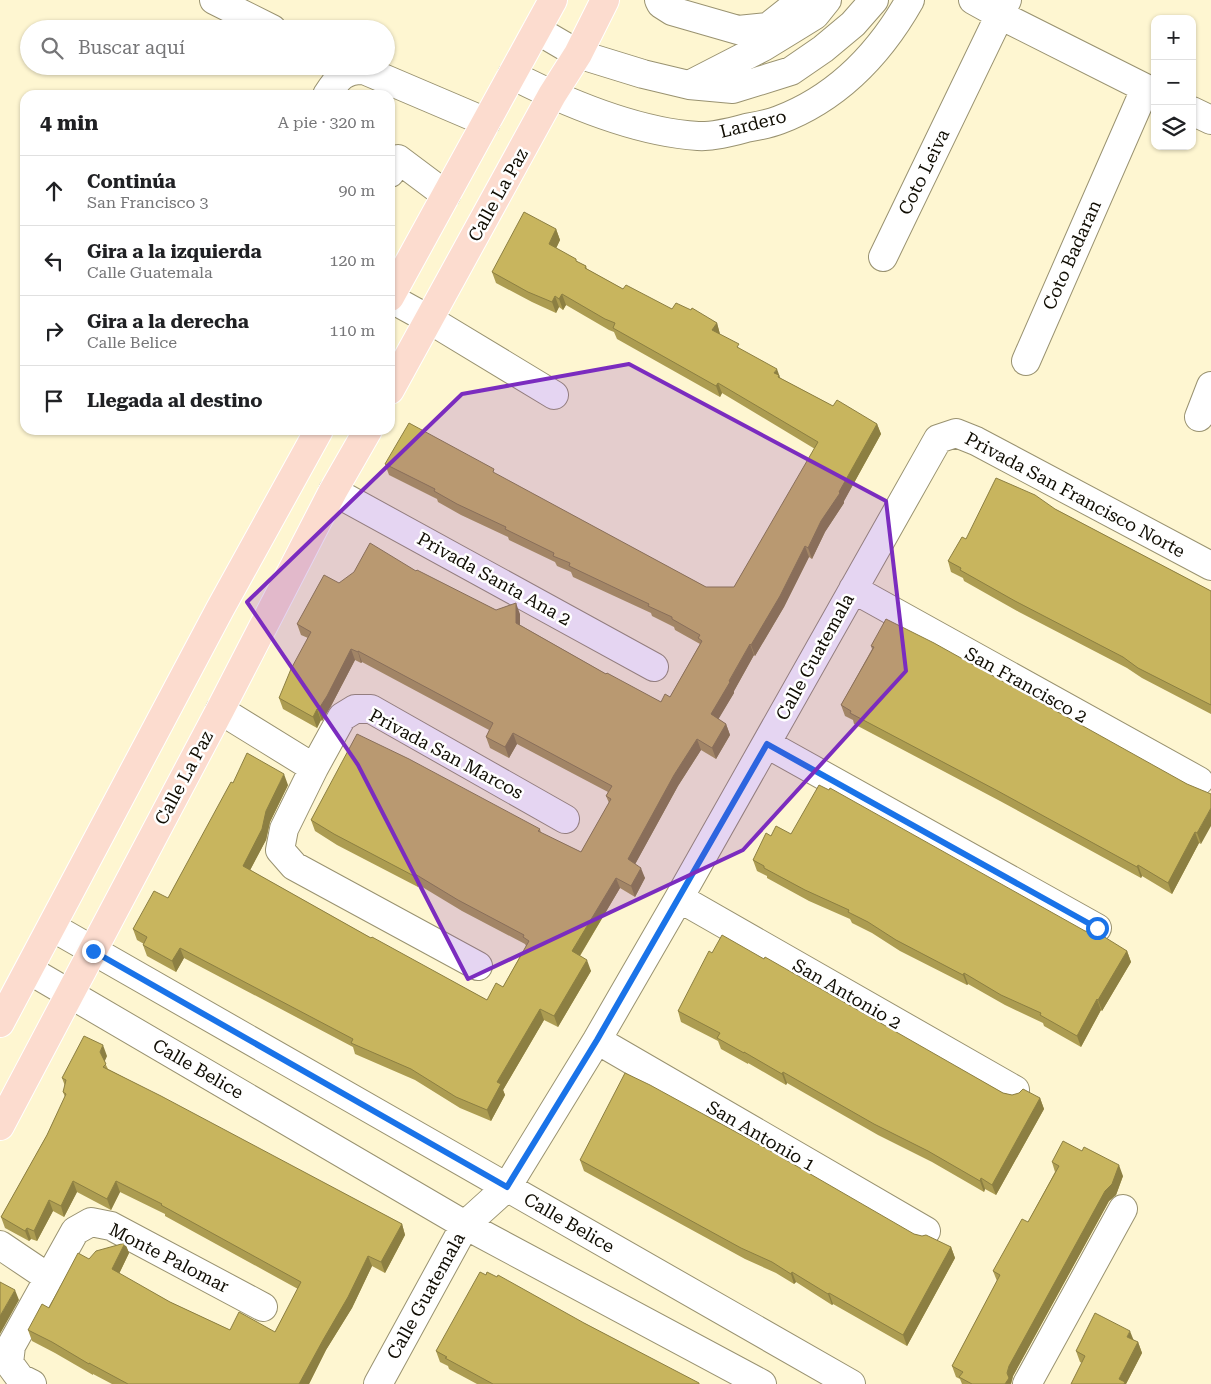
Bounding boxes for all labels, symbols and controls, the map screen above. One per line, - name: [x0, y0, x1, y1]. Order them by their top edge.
- map controls: [1151, 15, 1196, 150]
- button: +: [1151, 15, 1196, 60]
- search box: [20, 20, 395, 75]
- icon: search: [38, 34, 66, 62]
- text: Buscar aquí: [78, 36, 185, 59]
- button: −: [1151, 60, 1196, 105]
- street label: Lardero: [717, 105, 788, 142]
- button: layers: [1151, 105, 1196, 150]
- text: 4 min: [40, 111, 98, 135]
- text: A pie · 320 m: [278, 113, 375, 132]
- street label: Coto Leiva: [894, 125, 953, 218]
- street label: Calle La Paz: [463, 144, 532, 245]
- text: Continúa: [87, 170, 176, 193]
- icon: ahead: [40, 177, 68, 205]
- text: 90 m: [338, 181, 375, 200]
- text: San Francisco 3: [87, 193, 208, 212]
- street label: Coto Badaran: [1038, 196, 1105, 313]
- text: Gira a la izquierda: [87, 240, 262, 263]
- icon: left: [40, 247, 68, 275]
- text: 120 m: [329, 251, 375, 270]
- text: Calle Guatemala: [87, 263, 213, 282]
- text: Gira a la derecha: [87, 310, 249, 333]
- icon: right: [40, 317, 68, 345]
- text: 110 m: [329, 321, 375, 340]
- text: Calle Belice: [87, 333, 177, 352]
- icon: arrive: [40, 387, 68, 415]
- text: Llegada al destino: [87, 389, 263, 412]
- street label: Privada San Francisco Norte: [962, 428, 1189, 562]
- street label: Privada Santa Ana 2: [414, 528, 575, 630]
- street label: Calle Guatemala: [771, 590, 858, 724]
- street label: San Francisco 2: [961, 642, 1091, 727]
- street label: Privada San Marcos: [366, 704, 527, 803]
- street label: Calle La Paz: [150, 727, 217, 828]
- route start: [1086, 917, 1109, 940]
- route end: [82, 940, 105, 963]
- street label: San Antonio 2: [789, 954, 905, 1033]
- street label: Calle Belice: [149, 1034, 247, 1103]
- street label: San Antonio 1: [703, 1096, 819, 1175]
- street label: Calle Belice: [520, 1188, 618, 1257]
- street label: Monte Palomar: [106, 1218, 233, 1297]
- street label: Calle Guatemala: [382, 1229, 469, 1363]

